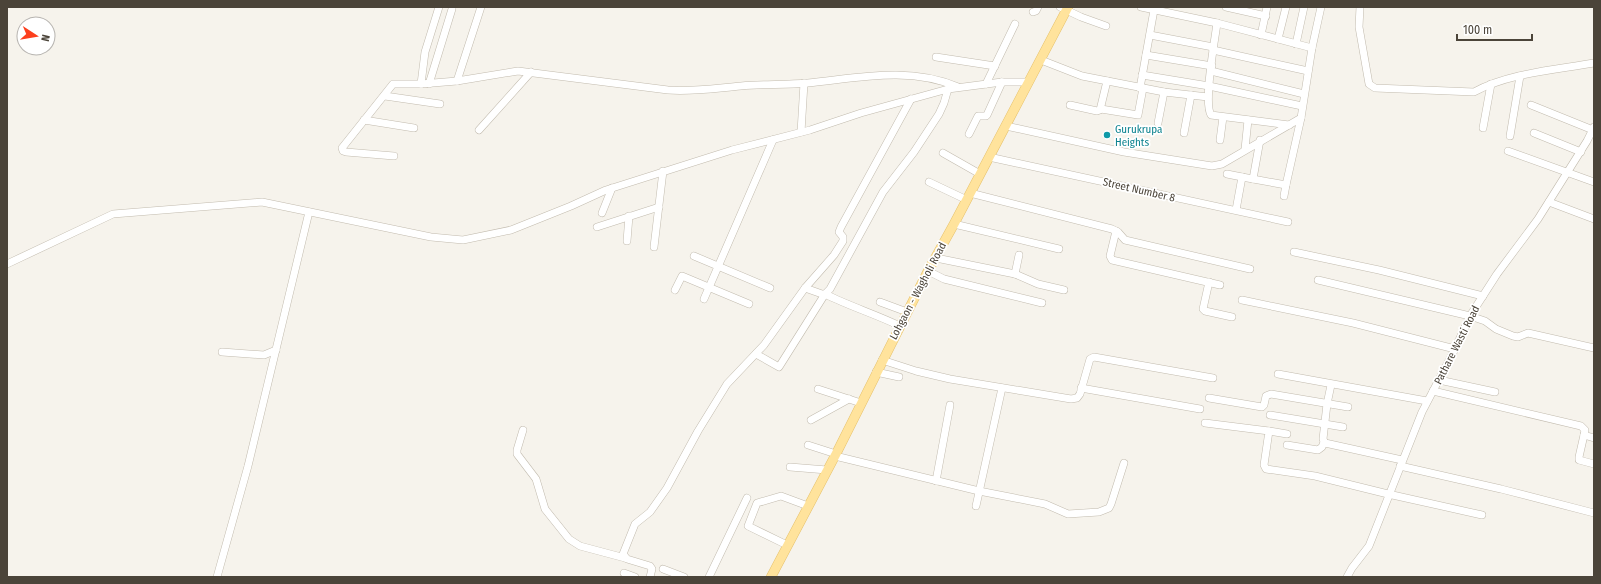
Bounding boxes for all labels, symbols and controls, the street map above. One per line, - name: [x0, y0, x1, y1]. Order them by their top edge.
- north arrow: [16, 16, 56, 56]
- scale bar: [1457, 16, 1532, 42]
- text: 100 m: [1463, 23, 1492, 37]
- text: N: [38, 33, 52, 43]
- place label: Gurukrupa Heights: [1115, 123, 1163, 149]
- marker: Gurukrupa Heights: [1102, 130, 1112, 140]
- street label: Street Number 8: [1102, 175, 1177, 205]
- street label: Lohgaon - Wagholi Road: [887, 240, 949, 342]
- street label: Pathare Wasti Road: [1432, 303, 1482, 387]

